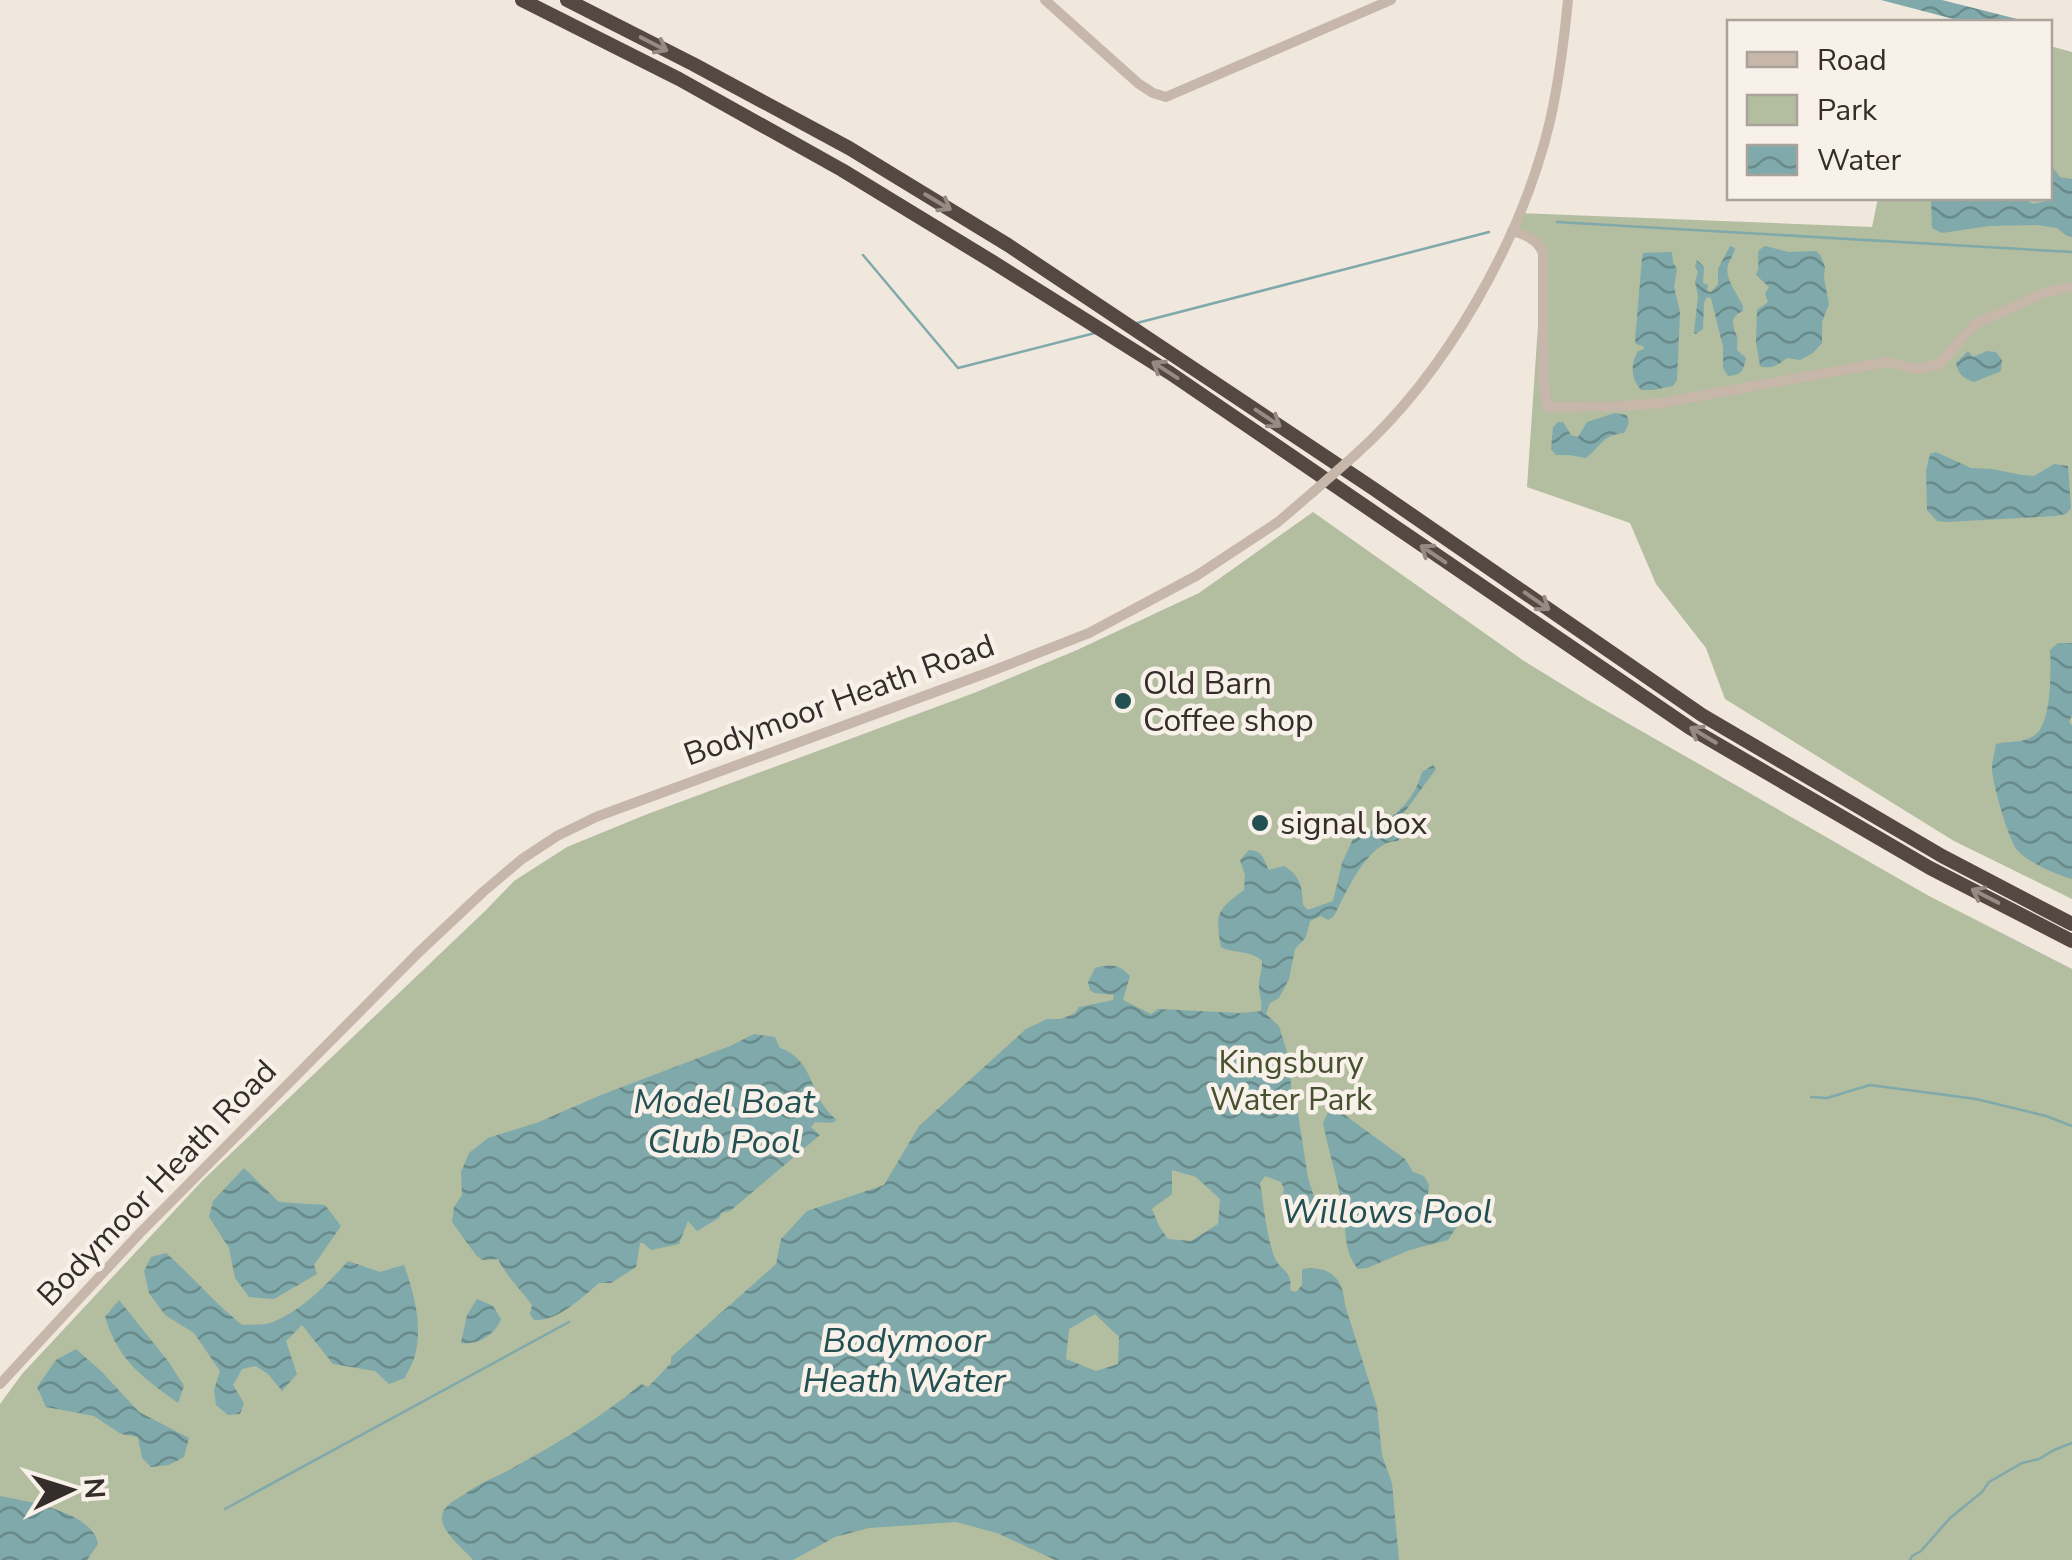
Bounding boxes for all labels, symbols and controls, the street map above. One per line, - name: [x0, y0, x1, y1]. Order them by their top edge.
- legend: [1727, 20, 2052, 200]
- one-way arrow: [639, 35, 668, 54]
- text: Road: [1817, 40, 1887, 81]
- text: Park: [1817, 90, 1878, 131]
- text: Water: [1817, 140, 1902, 181]
- one-way arrow: [923, 192, 952, 212]
- one-way arrow: [1152, 360, 1180, 381]
- one-way arrow: [1254, 408, 1282, 429]
- one-way arrow: [1420, 544, 1448, 565]
- one-way arrow: [1522, 590, 1550, 611]
- street label: Bodymoor Heath Road: [678, 624, 1000, 776]
- place label: Old Barn Coffee shop: [1143, 662, 1314, 742]
- marker: Old Barn Coffee shop: [1112, 690, 1134, 712]
- one-way arrow: [1689, 725, 1718, 745]
- place label: signal box: [1280, 802, 1427, 845]
- marker: signal box: [1249, 812, 1271, 834]
- one-way arrow: [1971, 886, 2001, 905]
- park label: Kingsbury Water Park: [1210, 1041, 1373, 1121]
- street label: Bodymoor Heath Road: [28, 1050, 286, 1316]
- water label: Model Boat Club Pool: [633, 1078, 817, 1165]
- water label: Willows Pool: [1281, 1188, 1493, 1235]
- water label: Bodymoor Heath Water: [802, 1317, 1007, 1404]
- north arrow: [20, 1440, 120, 1540]
- text: N: [74, 1477, 114, 1500]

